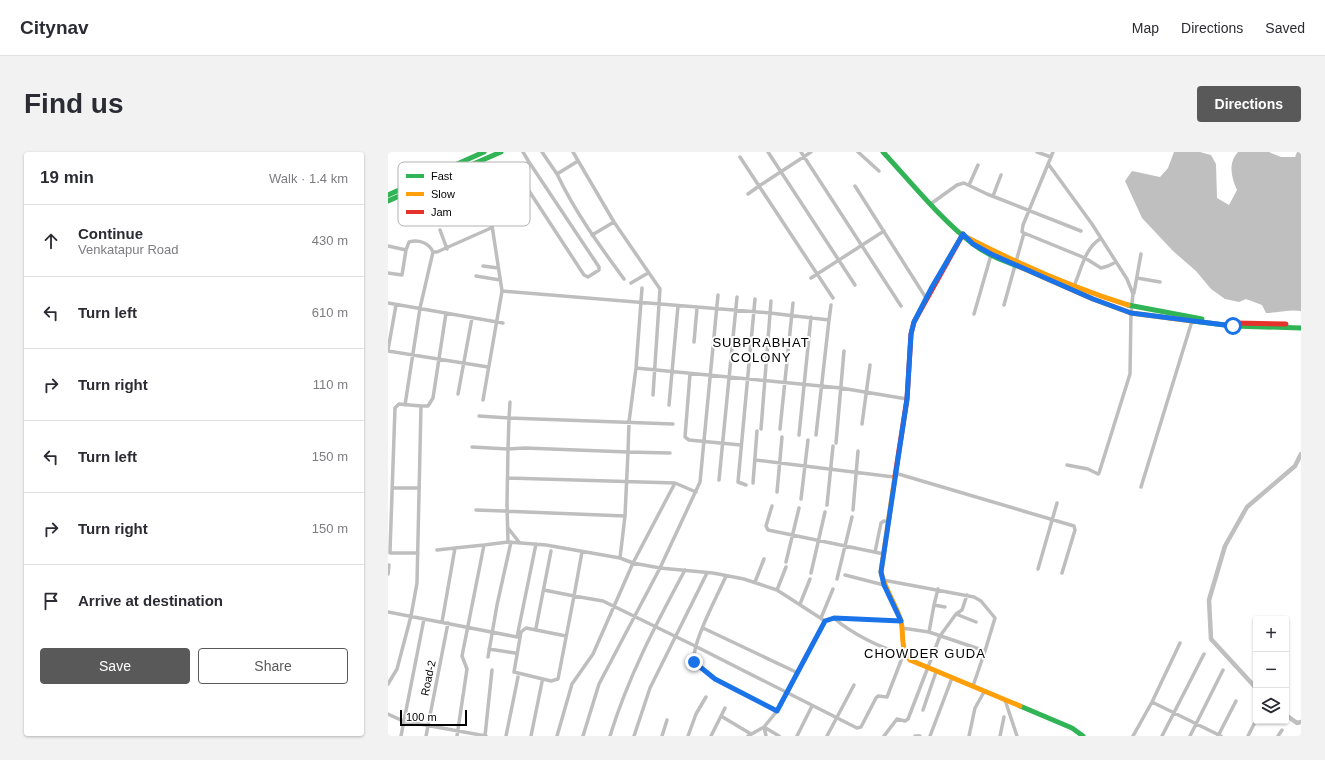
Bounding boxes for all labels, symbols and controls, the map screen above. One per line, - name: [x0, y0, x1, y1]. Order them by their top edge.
- text: Citynav: [20, 17, 89, 38]
- text: Map: [1132, 20, 1159, 36]
- text: Directions: [1181, 20, 1243, 36]
- text: Saved: [1265, 20, 1305, 36]
- button: Directions: [1197, 86, 1301, 122]
- text: Find us: [24, 88, 124, 119]
- legend: [398, 162, 530, 226]
- text: 19 min: [40, 168, 94, 187]
- text: Fast: [431, 170, 452, 182]
- text: Walk · 1.4 km: [269, 171, 348, 186]
- text: Slow: [431, 188, 455, 200]
- text: Jam: [431, 206, 452, 218]
- text: Continue: [78, 225, 143, 242]
- icon: ahead: [40, 230, 62, 252]
- text: 430 m: [312, 233, 348, 248]
- text: Venkatapur Road: [78, 242, 178, 257]
- icon: left: [40, 302, 62, 324]
- text: Turn left: [78, 304, 137, 321]
- text: 610 m: [312, 305, 348, 320]
- route start: [1224, 317, 1242, 335]
- district label: SUBPRABHAT COLONY: [712, 335, 810, 365]
- icon: right: [40, 374, 62, 396]
- text: Turn right: [78, 376, 148, 393]
- text: 110 m: [313, 377, 348, 392]
- icon: left: [40, 446, 62, 468]
- text: Turn left: [78, 448, 137, 465]
- text: 150 m: [312, 449, 348, 464]
- icon: right: [40, 518, 62, 540]
- text: Turn right: [78, 520, 148, 537]
- text: 150 m: [312, 521, 348, 536]
- icon: arrive: [40, 590, 62, 612]
- text: Arrive at destination: [78, 592, 223, 609]
- map controls: [1253, 616, 1289, 724]
- button: +: [1253, 616, 1289, 652]
- district label: CHOWDER GUDA: [864, 646, 986, 661]
- button: Save: [40, 648, 190, 684]
- button: Share: [198, 648, 348, 684]
- button: −: [1253, 652, 1289, 688]
- route end: [685, 653, 703, 671]
- street label: Road-2: [418, 659, 438, 697]
- button: layers: [1253, 688, 1289, 724]
- scale bar: [400, 708, 467, 727]
- text: 100 m: [406, 711, 437, 723]

